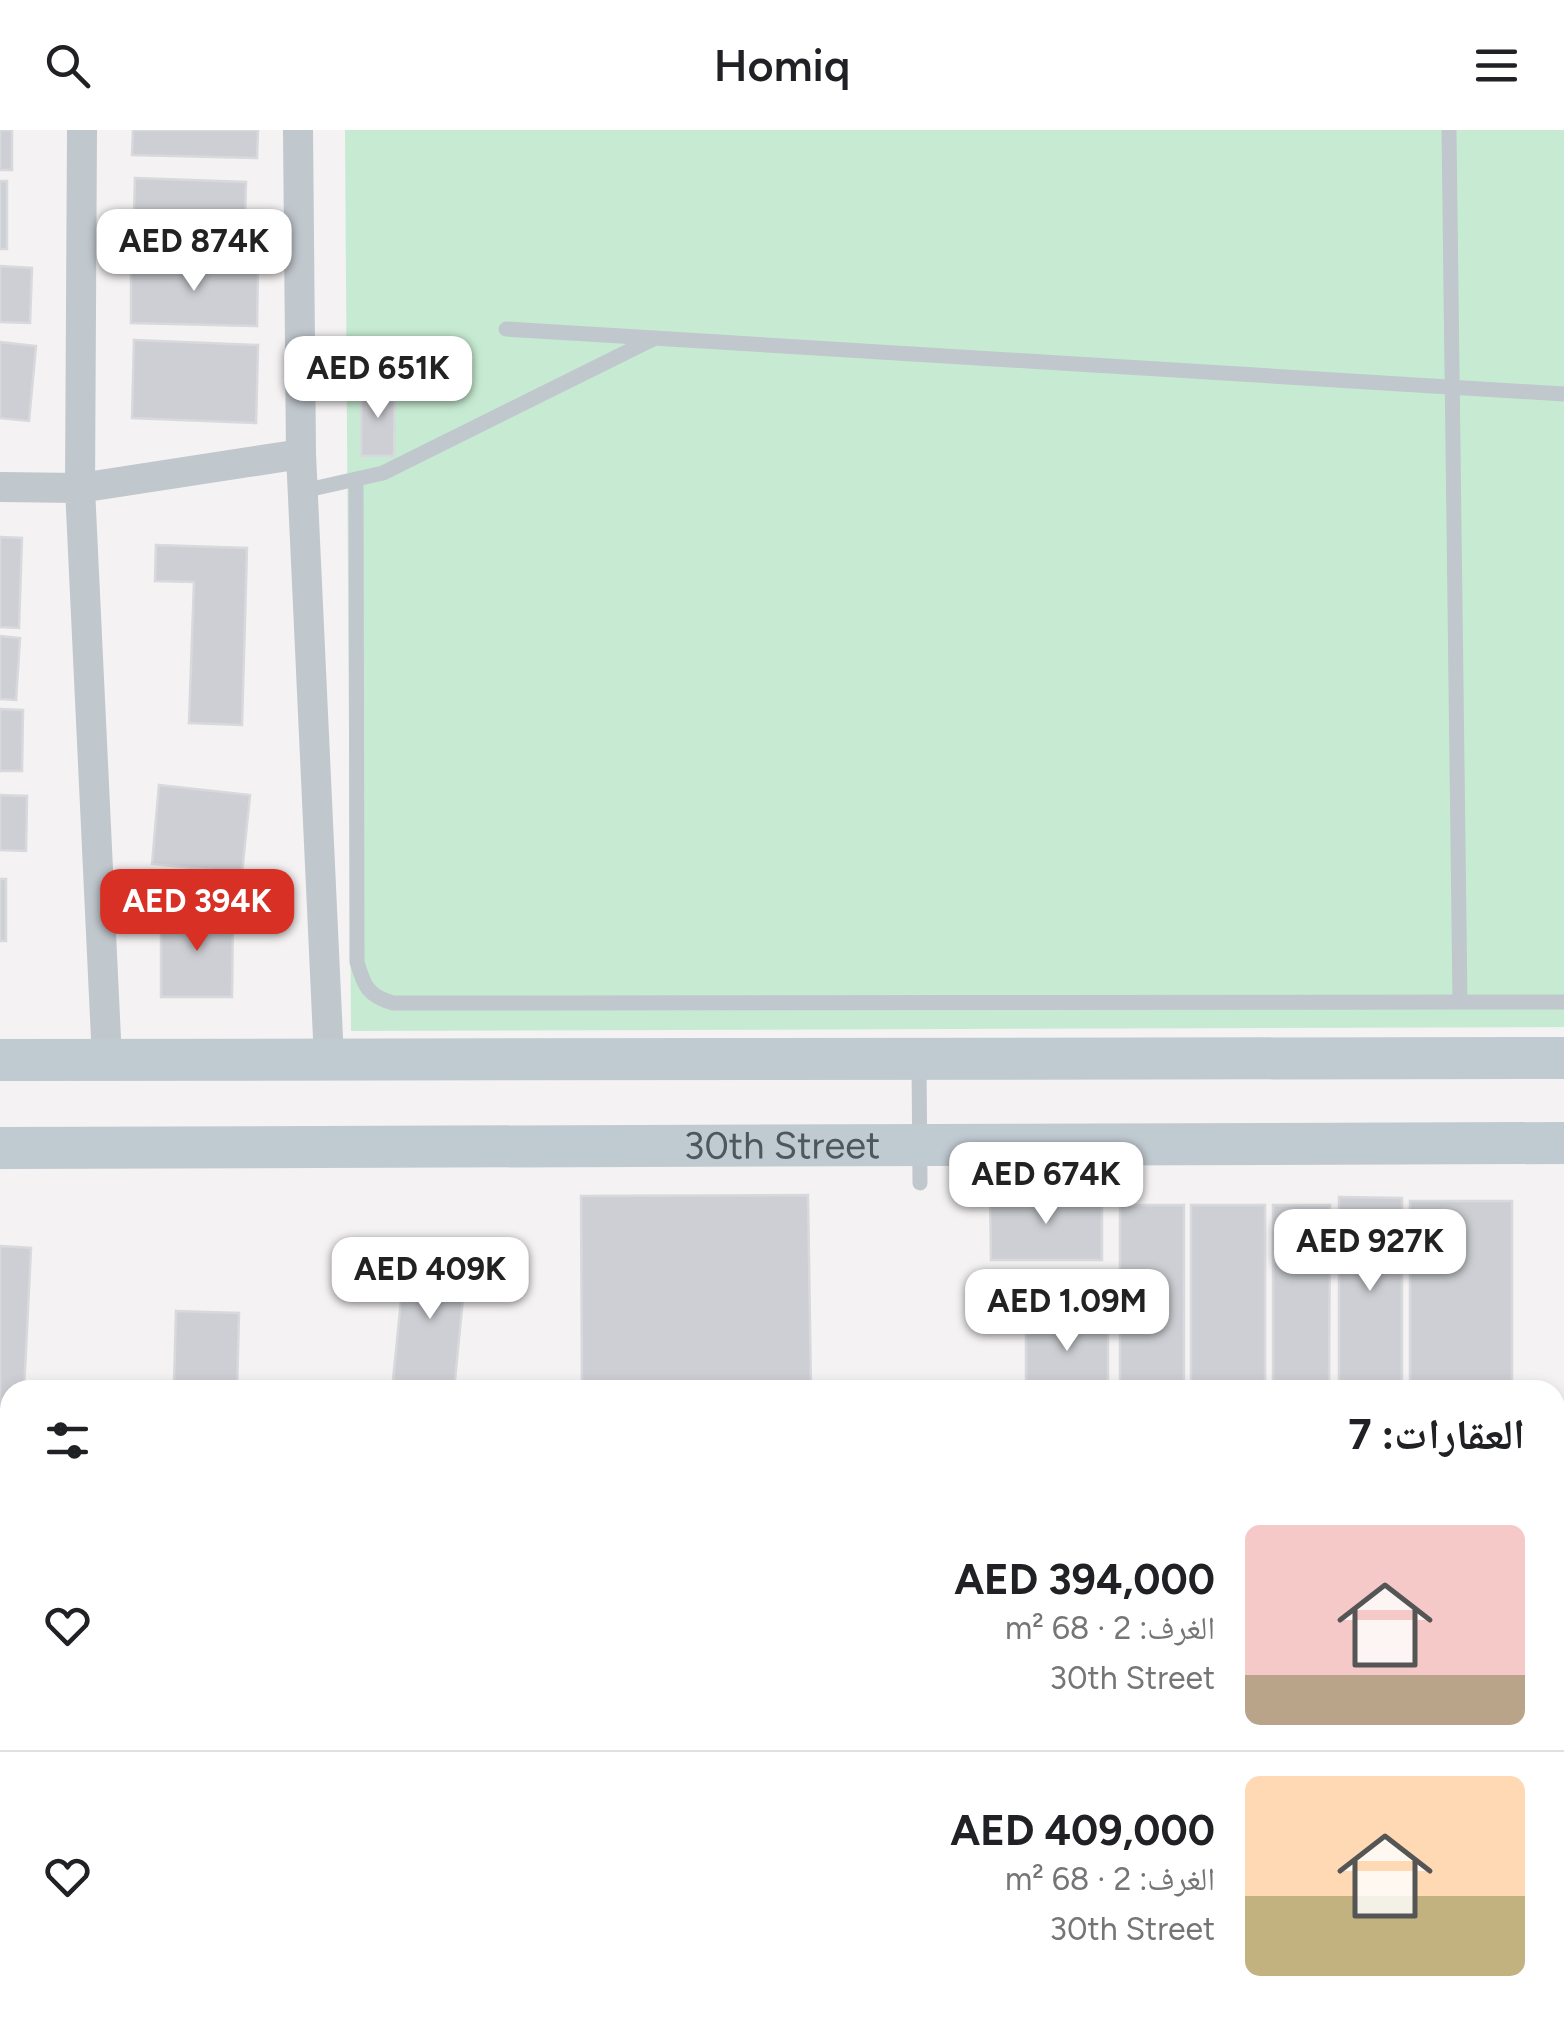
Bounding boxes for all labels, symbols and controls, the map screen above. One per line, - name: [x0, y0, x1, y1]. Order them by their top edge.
- icon: search: [40, 38, 95, 93]
- text: Homiq: [714, 38, 850, 92]
- icon: menu: [1469, 38, 1524, 93]
- pin: AED 874K: [91, 209, 297, 294]
- text: AED 874K: [119, 222, 269, 260]
- pin: AED 651K: [275, 336, 481, 421]
- text: AED 651K: [306, 349, 450, 387]
- pin: AED 394K: [94, 869, 300, 954]
- text: AED 394K: [122, 882, 272, 920]
- street label: 30th Street: [684, 1122, 880, 1169]
- pin: AED 674K: [943, 1142, 1149, 1227]
- text: AED 674K: [971, 1155, 1121, 1193]
- pin: AED 927K: [1267, 1209, 1473, 1294]
- text: AED 927K: [1296, 1222, 1444, 1260]
- pin: AED 409K: [327, 1237, 533, 1322]
- text: AED 409K: [354, 1250, 506, 1288]
- pin: AED 1.09M: [953, 1269, 1181, 1354]
- text: AED 1.09M: [987, 1282, 1147, 1320]
- text: العقارات: 7: [1348, 1409, 1525, 1460]
- icon: filters: [40, 1413, 95, 1468]
- text: AED 394,000: [954, 1554, 1215, 1605]
- icon: home: [1325, 1565, 1445, 1685]
- icon: heart: [40, 1598, 95, 1653]
- text: الغرف: 2 · 68 m²: [1005, 1609, 1215, 1647]
- text: 30th Street: [1050, 1659, 1215, 1697]
- text: AED 409,000: [950, 1805, 1215, 1856]
- icon: home: [1325, 1816, 1445, 1936]
- icon: heart: [40, 1849, 95, 1904]
- text: الغرف: 2 · 68 m²: [1005, 1860, 1215, 1898]
- text: 30th Street: [1050, 1910, 1215, 1948]

